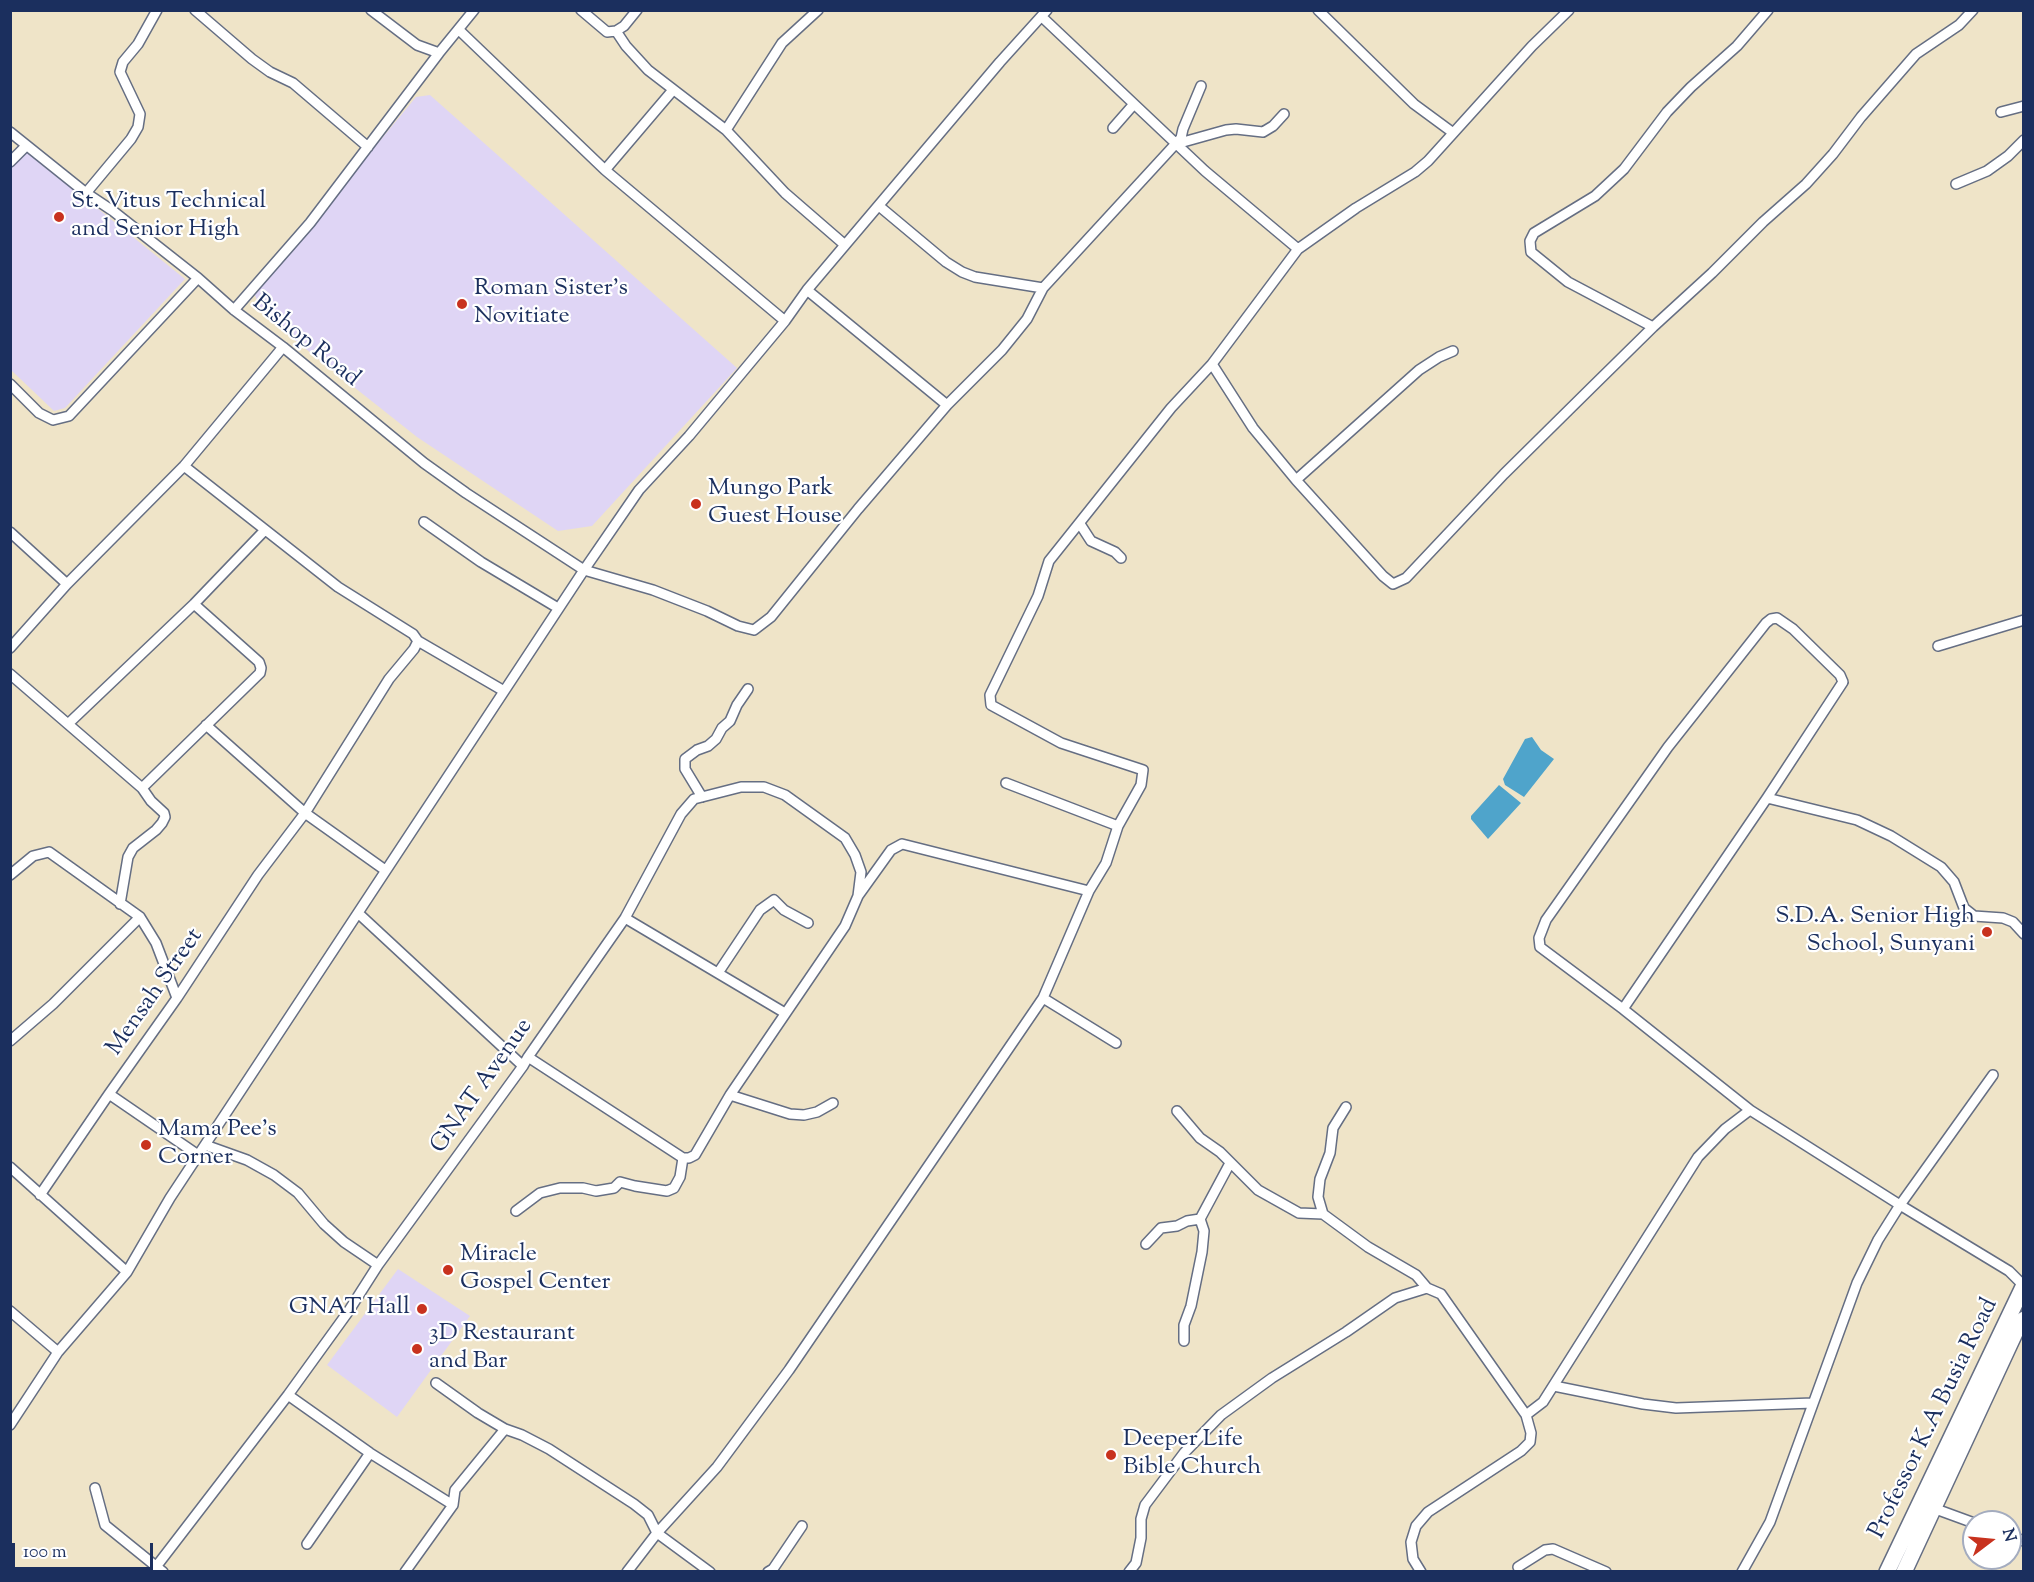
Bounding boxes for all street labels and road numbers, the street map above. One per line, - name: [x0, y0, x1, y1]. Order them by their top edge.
- street label: Bishop Road: [245, 290, 365, 394]
- street label: Mensah Street: [102, 924, 210, 1062]
- street label: GNAT Avenue: [426, 1014, 540, 1160]
- street label: Professor K.A Busia Road: [1864, 1294, 2006, 1544]

